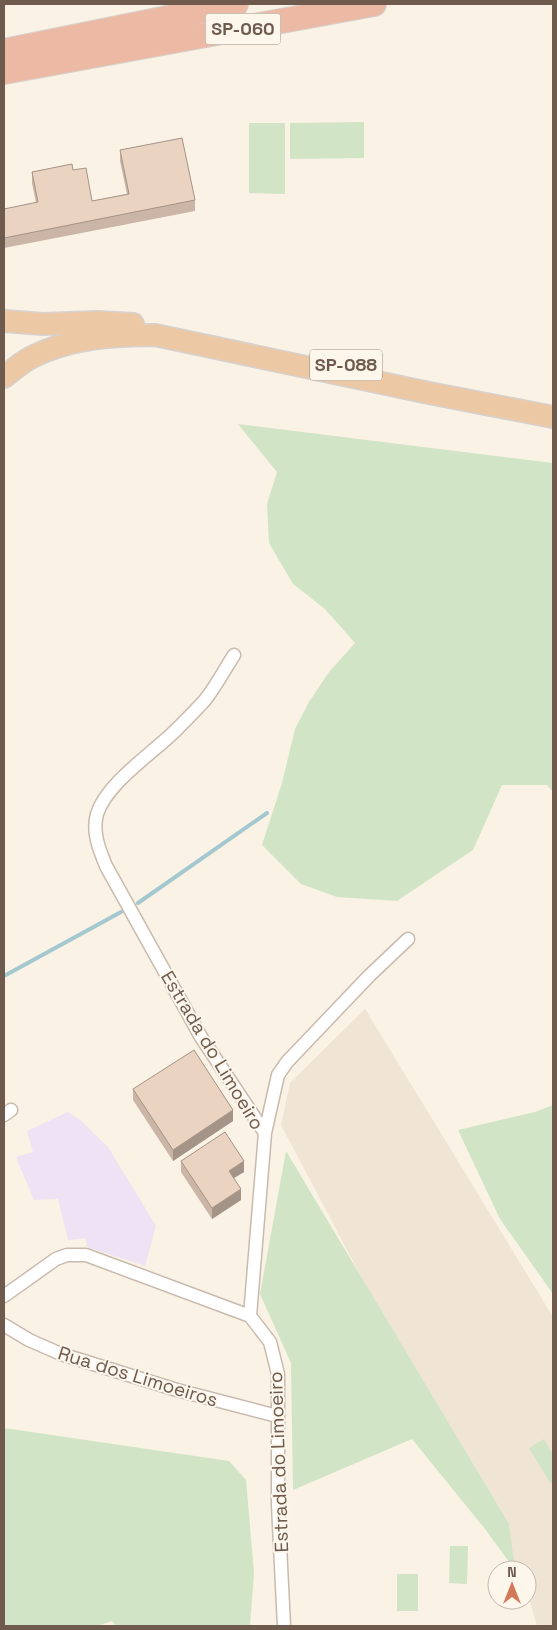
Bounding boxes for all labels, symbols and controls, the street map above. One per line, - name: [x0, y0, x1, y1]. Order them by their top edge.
- road number: SP-060: [206, 13, 280, 44]
- road number: SP-088: [310, 350, 382, 380]
- street label: Estrada do Limoeiro: [155, 966, 270, 1134]
- street label: Rua dos Limoeiros: [55, 1340, 221, 1413]
- street label: Estrada do Limoeiro: [263, 1371, 294, 1553]
- north arrow: [487, 1560, 537, 1610]
- text: N: [507, 1563, 517, 1581]

